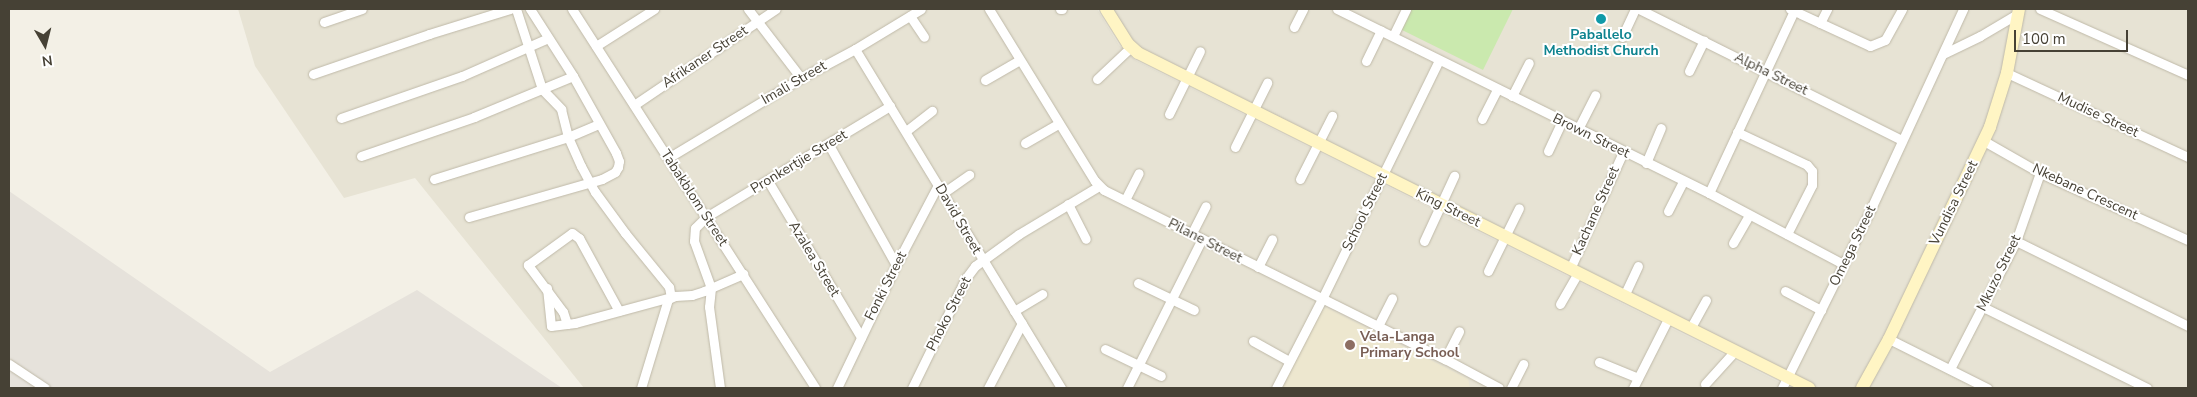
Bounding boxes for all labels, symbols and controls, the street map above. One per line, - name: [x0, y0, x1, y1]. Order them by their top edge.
- marker: Paballelo Methodist Church: [1595, 13, 1607, 25]
- north arrow: [20, 20, 70, 70]
- scale bar: [2017, 20, 2131, 52]
- street label: Afrikaner Street: [659, 22, 751, 92]
- place label: Paballelo Methodist Church: [1543, 27, 1659, 59]
- text: 100 m: [2022, 29, 2066, 49]
- street label: Alpha Street: [1732, 49, 1810, 99]
- text: N: [41, 50, 54, 70]
- street label: Imali Street: [759, 58, 829, 108]
- street label: Mudise Street: [2055, 89, 2141, 141]
- street label: Brown Street: [1550, 110, 1632, 162]
- street label: Pronkertjie Street: [748, 127, 850, 197]
- street label: Tabakblom Street: [657, 147, 731, 249]
- street label: Vundisa Street: [1926, 158, 1982, 248]
- street label: Nkebane Crescent: [2030, 160, 2140, 224]
- street label: Kachane Street: [1569, 164, 1623, 258]
- street label: School Street: [1339, 170, 1391, 254]
- street label: David Street: [931, 181, 985, 257]
- street label: King Street: [1413, 185, 1483, 231]
- street label: Omega Street: [1826, 203, 1880, 289]
- street label: Pilane Street: [1165, 215, 1245, 267]
- street label: Azalea Street: [785, 218, 843, 300]
- street label: Mkuzo Street: [1973, 232, 2025, 314]
- street label: Fonki Street: [861, 249, 911, 323]
- street label: Phoko Street: [923, 274, 975, 354]
- place label: Vela-Langa Primary School: [1360, 329, 1459, 362]
- marker: Vela-Langa Primary School: [1344, 339, 1356, 351]

